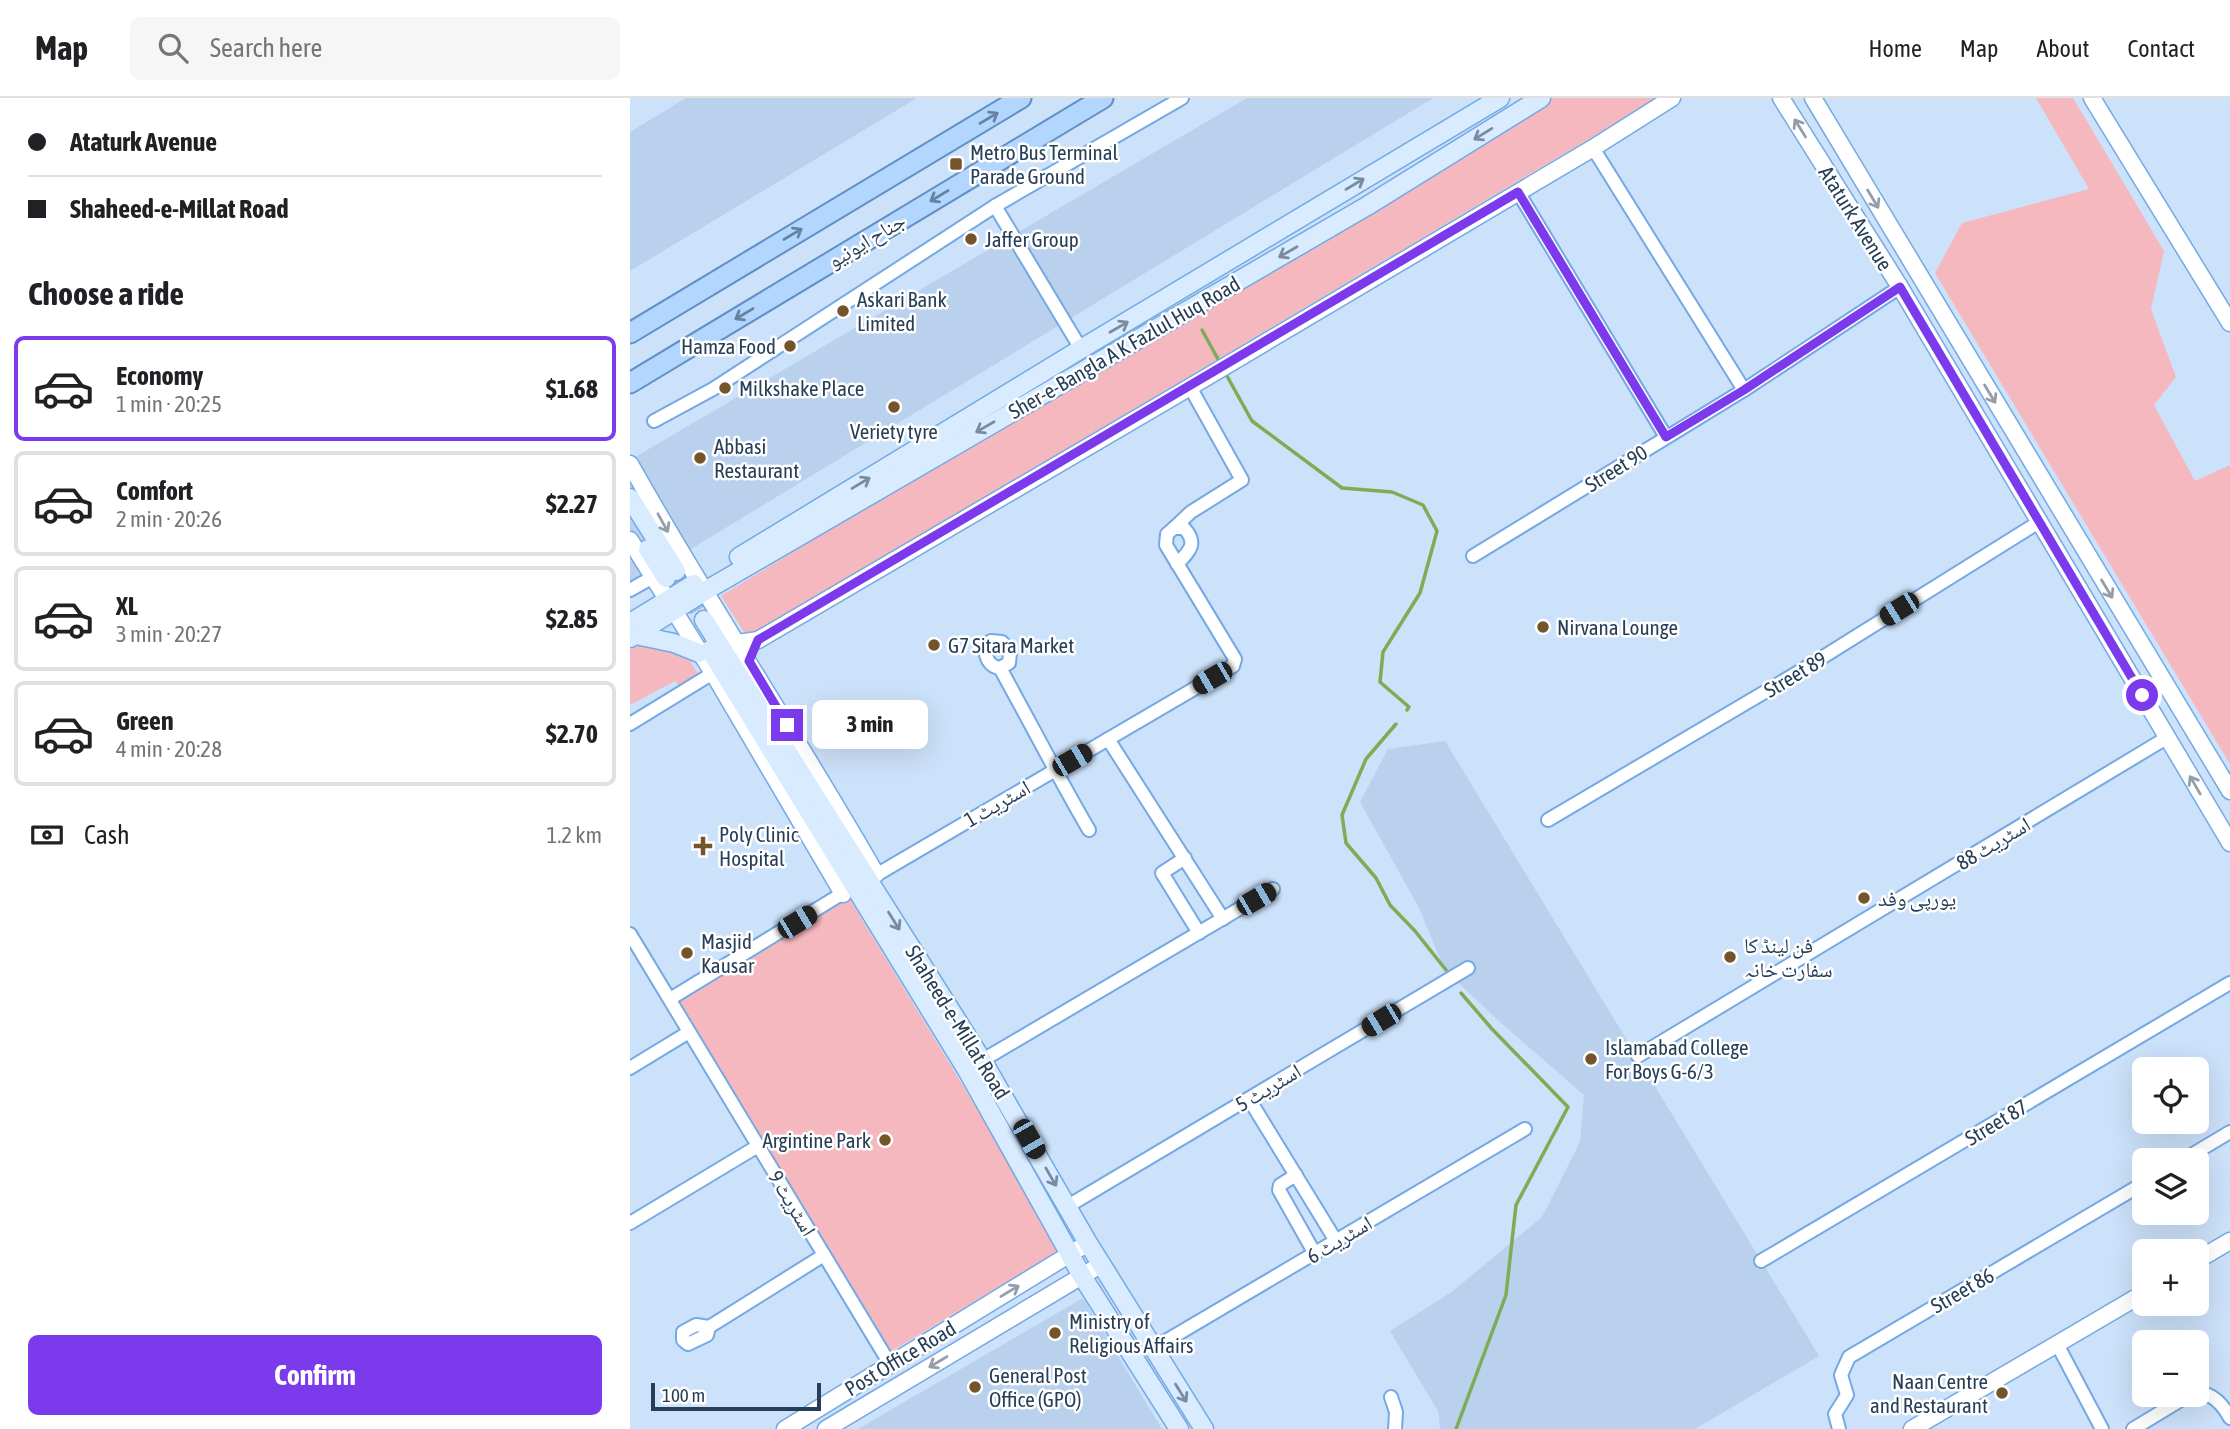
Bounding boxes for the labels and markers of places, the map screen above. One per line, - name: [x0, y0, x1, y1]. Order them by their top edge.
- place label: Metro Bus Terminal Parade Ground: [970, 140, 1119, 188]
- marker: Metro Bus Terminal Parade Ground: [948, 156, 964, 172]
- place label: Jaffer Group: [985, 227, 1079, 251]
- marker: Jaffer Group: [963, 231, 979, 247]
- place label: Askari Bank Limited: [857, 287, 947, 335]
- marker: Askari Bank Limited: [835, 303, 851, 319]
- place label: Hamza Food: [681, 334, 776, 358]
- marker: Hamza Food: [782, 338, 798, 354]
- place label: Milkshake Place: [739, 376, 864, 400]
- marker: Milkshake Place: [717, 380, 733, 396]
- marker: Veriety tyre: [886, 399, 902, 415]
- place label: Veriety tyre: [850, 419, 938, 443]
- place label: Abbasi Restaurant: [714, 434, 799, 482]
- marker: Abbasi Restaurant: [692, 450, 708, 466]
- place label: Nirvana Lounge: [1557, 615, 1678, 639]
- marker: Nirvana Lounge: [1535, 619, 1551, 635]
- place label: G7 Sitara Market: [948, 633, 1074, 657]
- marker: G7 Sitara Market: [926, 637, 942, 653]
- place label: Poly Clinic Hospital: [719, 822, 799, 870]
- marker: Poly Clinic Hospital: [693, 836, 713, 856]
- place label: یورپی وفد: [1878, 886, 1956, 912]
- marker: یورپی وفد: [1856, 890, 1872, 906]
- place label: Masjid Kausar: [701, 929, 755, 977]
- place label: فن لینڈ کا سفارت خانہ: [1744, 933, 1833, 981]
- marker: Masjid Kausar: [679, 945, 695, 961]
- marker: فن لینڈ کا سفارت خانہ: [1722, 949, 1738, 965]
- place label: Islamabad College For Boys G-6/3: [1605, 1035, 1748, 1083]
- marker: Islamabad College For Boys G-6/3: [1583, 1051, 1599, 1067]
- place label: Argintine Park: [763, 1128, 871, 1152]
- marker: Argintine Park: [877, 1132, 893, 1148]
- place label: Ministry of Religious Affairs: [1069, 1309, 1193, 1357]
- marker: Ministry of Religious Affairs: [1047, 1325, 1063, 1341]
- place label: General Post Office (GPO): [989, 1363, 1087, 1411]
- place label: Naan Centre and Restaurant: [1870, 1369, 1988, 1417]
- marker: General Post Office (GPO): [967, 1379, 983, 1395]
- marker: Naan Centre and Restaurant: [1994, 1385, 2010, 1401]

